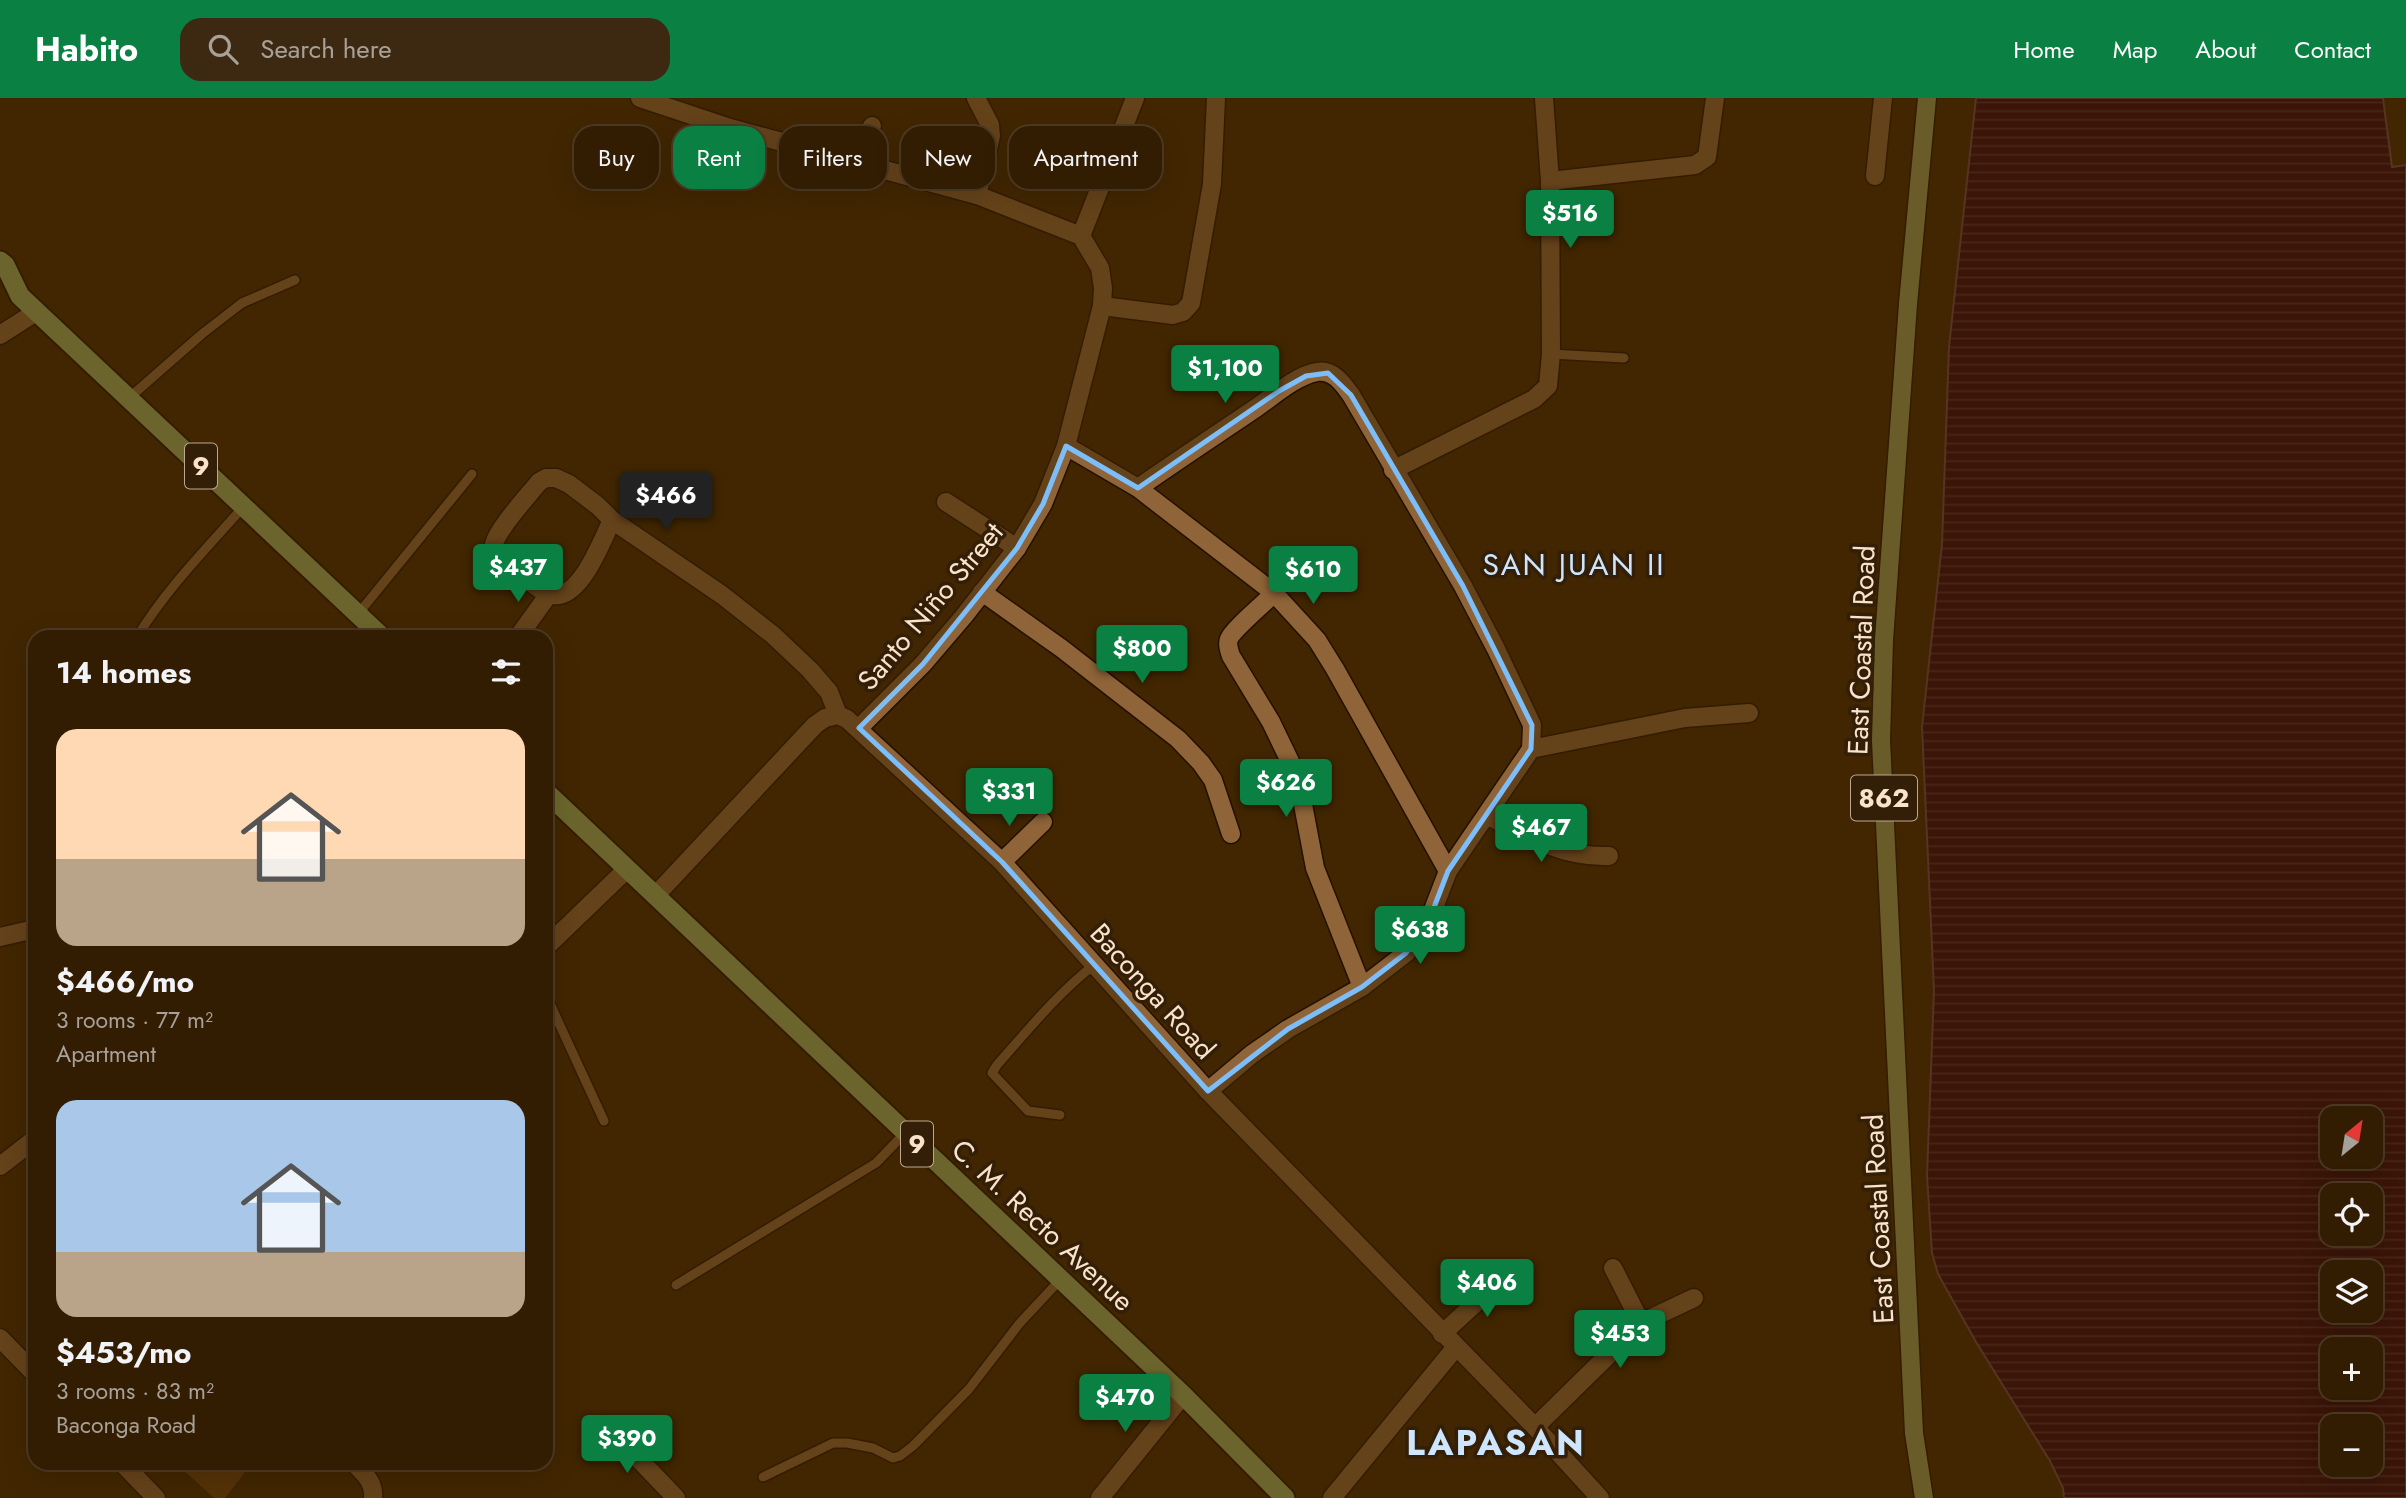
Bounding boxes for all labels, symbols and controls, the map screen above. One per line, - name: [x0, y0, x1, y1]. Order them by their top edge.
- search box: [180, 18, 670, 81]
- text: Habito: [35, 26, 138, 73]
- icon: search: [204, 30, 242, 68]
- text: Search here: [260, 30, 392, 68]
- text: Home: [2013, 32, 2075, 67]
- text: Map: [2113, 32, 2157, 67]
- text: About: [2195, 32, 2256, 67]
- text: Contact: [2294, 32, 2371, 67]
- chip: Buy: [574, 126, 659, 189]
- chip: Rent: [673, 126, 765, 189]
- chip: Filters: [779, 126, 887, 189]
- chip: New: [901, 126, 995, 189]
- chip: Apartment: [1009, 126, 1162, 189]
- pin: $516: [1529, 190, 1611, 250]
- text: $516: [1542, 196, 1598, 230]
- pin: $1,100: [1168, 345, 1282, 405]
- text: $1,100: [1187, 351, 1263, 385]
- road number: 9: [185, 444, 217, 488]
- pin: $466: [625, 472, 707, 532]
- text: $466: [635, 478, 697, 512]
- street label: Santo Niño Street: [848, 513, 1013, 699]
- district label: SAN JUAN II: [1482, 543, 1666, 586]
- street label: East Coastal Road: [1837, 544, 1886, 756]
- pin: $437: [477, 545, 559, 604]
- pin: $610: [1272, 546, 1354, 606]
- text: $437: [489, 550, 547, 584]
- text: $610: [1285, 552, 1341, 586]
- pin: $800: [1101, 626, 1183, 685]
- text: $800: [1112, 631, 1172, 665]
- text: 14 homes: [56, 651, 191, 694]
- icon: filters: [487, 653, 525, 691]
- pin: $626: [1245, 760, 1327, 819]
- text: $626: [1256, 765, 1316, 799]
- pin: $331: [968, 768, 1050, 828]
- icon: home: [228, 774, 354, 900]
- text: $331: [982, 774, 1036, 808]
- road number: 862: [1851, 776, 1917, 820]
- pin: $467: [1500, 804, 1582, 864]
- text: $467: [1511, 810, 1571, 844]
- pin: $638: [1379, 906, 1461, 966]
- text: $638: [1391, 912, 1449, 946]
- street label: Baconga Road: [1080, 914, 1225, 1068]
- text: $466/mo: [56, 960, 194, 1003]
- text: 3 rooms · 77 m²: [56, 1003, 213, 1037]
- text: Apartment: [56, 1037, 156, 1071]
- north arrow: [2320, 1106, 2384, 1169]
- map controls: [2320, 1106, 2383, 1477]
- street label: East Coastal Road: [1853, 1113, 1904, 1325]
- road number: 9: [901, 1121, 933, 1166]
- street label: C. M. Recto Avenue: [942, 1130, 1143, 1321]
- icon: home: [228, 1145, 354, 1271]
- button: locate: [2320, 1183, 2383, 1246]
- pin: $406: [1446, 1260, 1528, 1319]
- button: layers: [2320, 1260, 2383, 1323]
- text: $406: [1457, 1265, 1517, 1299]
- pin: $453: [1579, 1310, 1661, 1370]
- text: $453: [1590, 1316, 1650, 1350]
- text: $453/mo: [56, 1331, 192, 1374]
- button: +: [2320, 1337, 2383, 1400]
- text: 3 rooms · 83 m²: [56, 1374, 214, 1408]
- pin: $470: [1084, 1374, 1166, 1434]
- text: $470: [1095, 1380, 1155, 1414]
- text: Baconga Road: [56, 1408, 196, 1442]
- button: −: [2320, 1414, 2383, 1477]
- pin: $390: [586, 1416, 668, 1475]
- district label: LAPASAN: [1406, 1418, 1586, 1468]
- text: $390: [597, 1421, 657, 1455]

